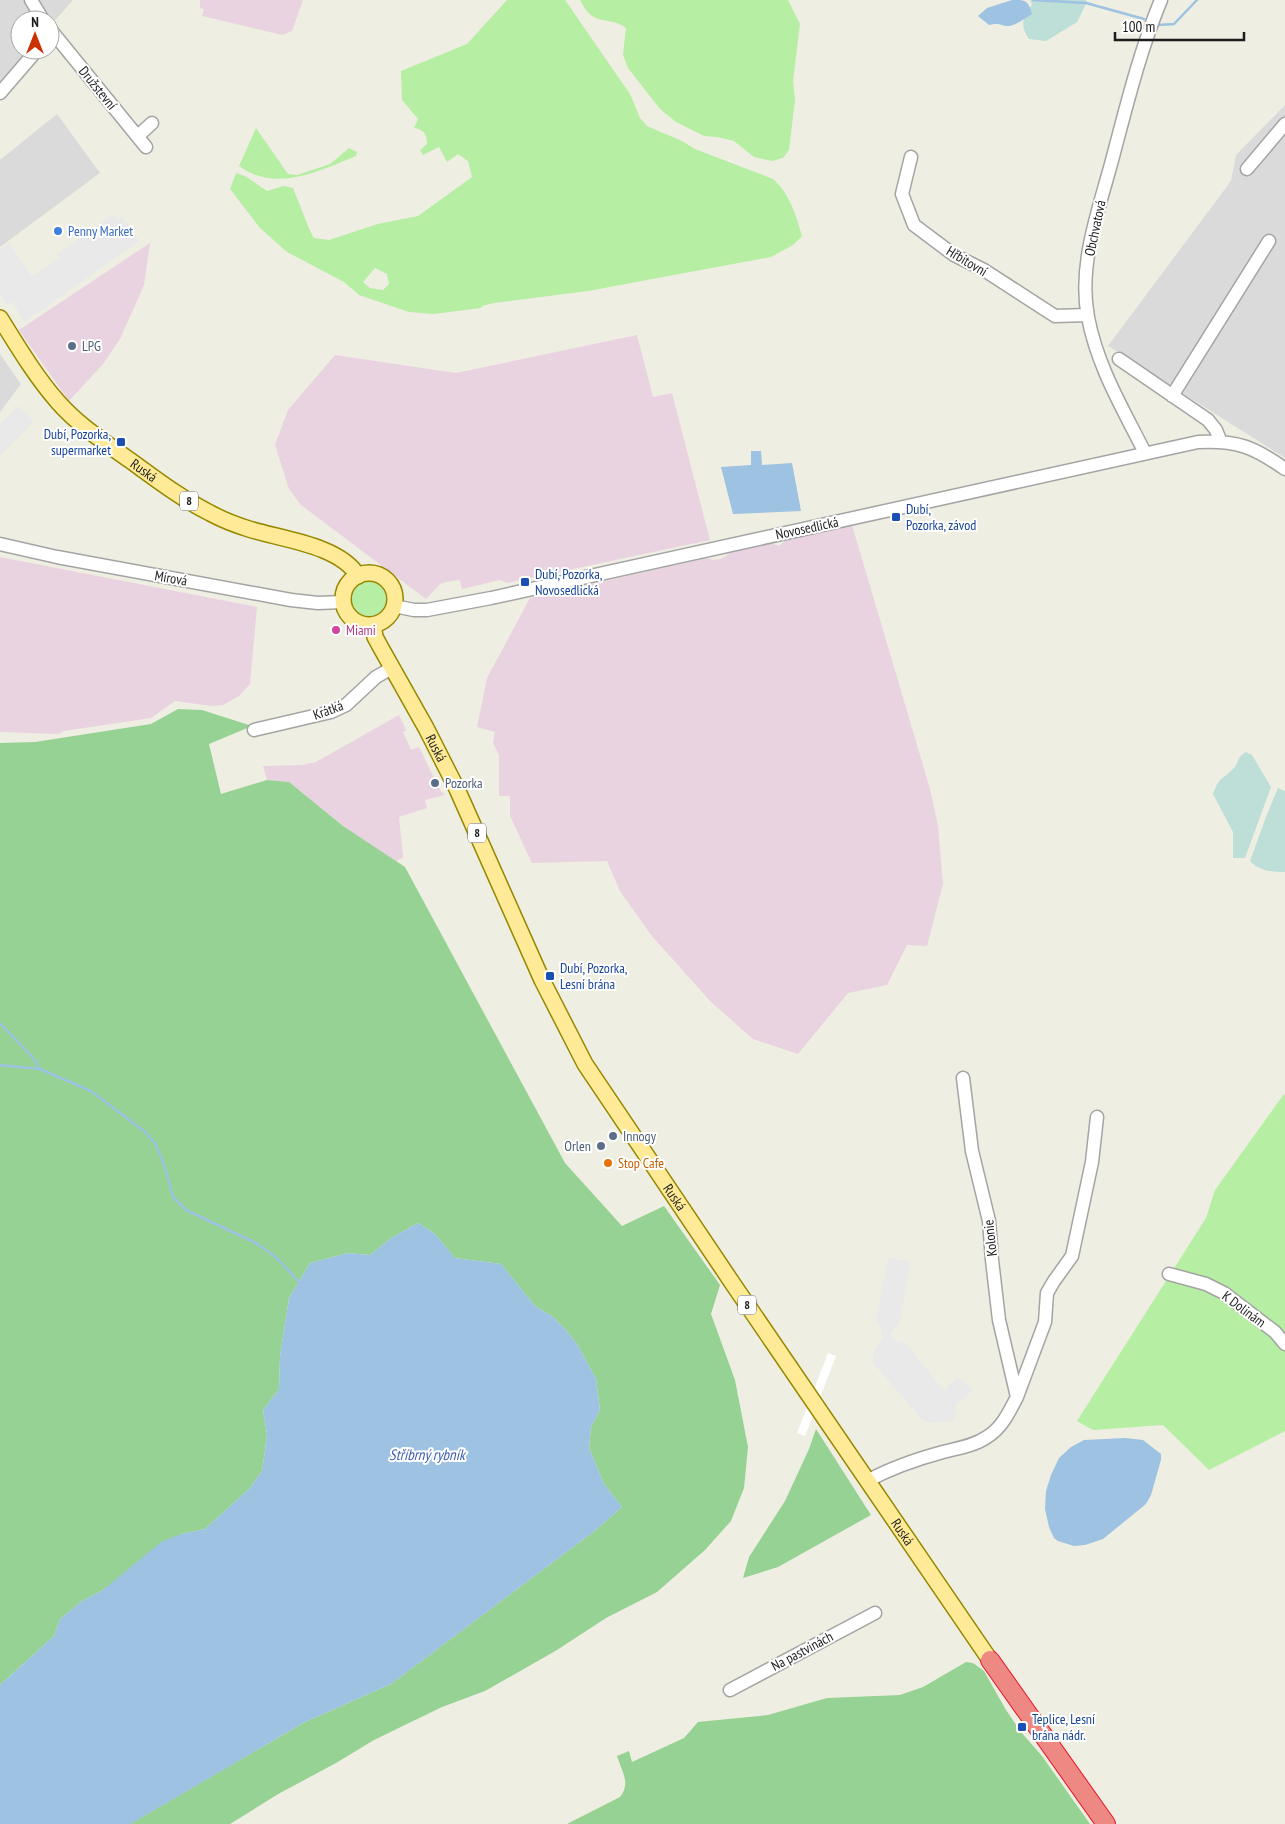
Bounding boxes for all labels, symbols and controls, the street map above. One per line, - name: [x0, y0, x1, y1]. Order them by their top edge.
- north arrow: [10, 10, 60, 60]
- scale bar: [1115, 10, 1244, 42]
- text: N: [31, 13, 39, 31]
- text: 100 m: [1122, 17, 1155, 36]
- street label: Družstevní: [75, 63, 121, 113]
- street label: Obchvatová: [1080, 198, 1110, 258]
- place label: Penny Market: [68, 222, 133, 240]
- marker: Penny Market: [52, 225, 64, 237]
- street label: Hřbitovní: [943, 242, 991, 280]
- place label: LPG: [82, 337, 101, 355]
- marker: LPG: [66, 340, 78, 352]
- place label: Dubí, Pozorka, supermarket: [44, 425, 111, 459]
- marker: Dubí, Pozorka, supermarket: [115, 436, 127, 448]
- street label: Ruská: [127, 455, 161, 486]
- road number: 8: [180, 492, 198, 511]
- place label: Dubí, Pozorka, závod: [906, 500, 976, 534]
- marker: Dubí, Pozorka, závod: [890, 511, 902, 523]
- street label: Novosedlická: [774, 513, 840, 543]
- place label: Dubí, Pozorka, Novosedlická: [535, 565, 603, 599]
- street label: Mírová: [153, 566, 189, 590]
- marker: Dubí, Pozorka, Novosedlická: [519, 576, 531, 588]
- place label: Miami: [346, 621, 376, 639]
- marker: Miami: [330, 624, 342, 636]
- street label: Krátká: [310, 696, 346, 724]
- street label: Ruská: [422, 731, 451, 765]
- place label: Pozorka: [445, 774, 483, 792]
- marker: Pozorka: [429, 777, 441, 789]
- road number: 8: [468, 824, 486, 842]
- place label: Dubí, Pozorka, Lesní brána: [560, 959, 628, 993]
- marker: Dubí, Pozorka, Lesní brána: [544, 970, 556, 982]
- place label: Innogy: [623, 1127, 657, 1145]
- marker: Innogy: [607, 1130, 619, 1142]
- place label: Orlen: [564, 1137, 591, 1155]
- marker: Orlen: [595, 1140, 607, 1152]
- place label: Stop Cafe: [618, 1154, 664, 1172]
- marker: Stop Cafe: [602, 1157, 614, 1169]
- street label: Ruská: [659, 1180, 690, 1214]
- street label: Kolonie: [979, 1219, 1001, 1257]
- street label: K Dolinám: [1219, 1287, 1269, 1331]
- road number: 8: [738, 1296, 756, 1314]
- water label: Stříbrný rybník: [389, 1445, 467, 1464]
- street label: Ruská: [887, 1515, 918, 1549]
- street label: Na pastvinách: [768, 1627, 836, 1675]
- place label: Teplice, Lesní brána nádr.: [1032, 1710, 1095, 1744]
- marker: Teplice, Lesní brána nádr.: [1016, 1721, 1028, 1733]

